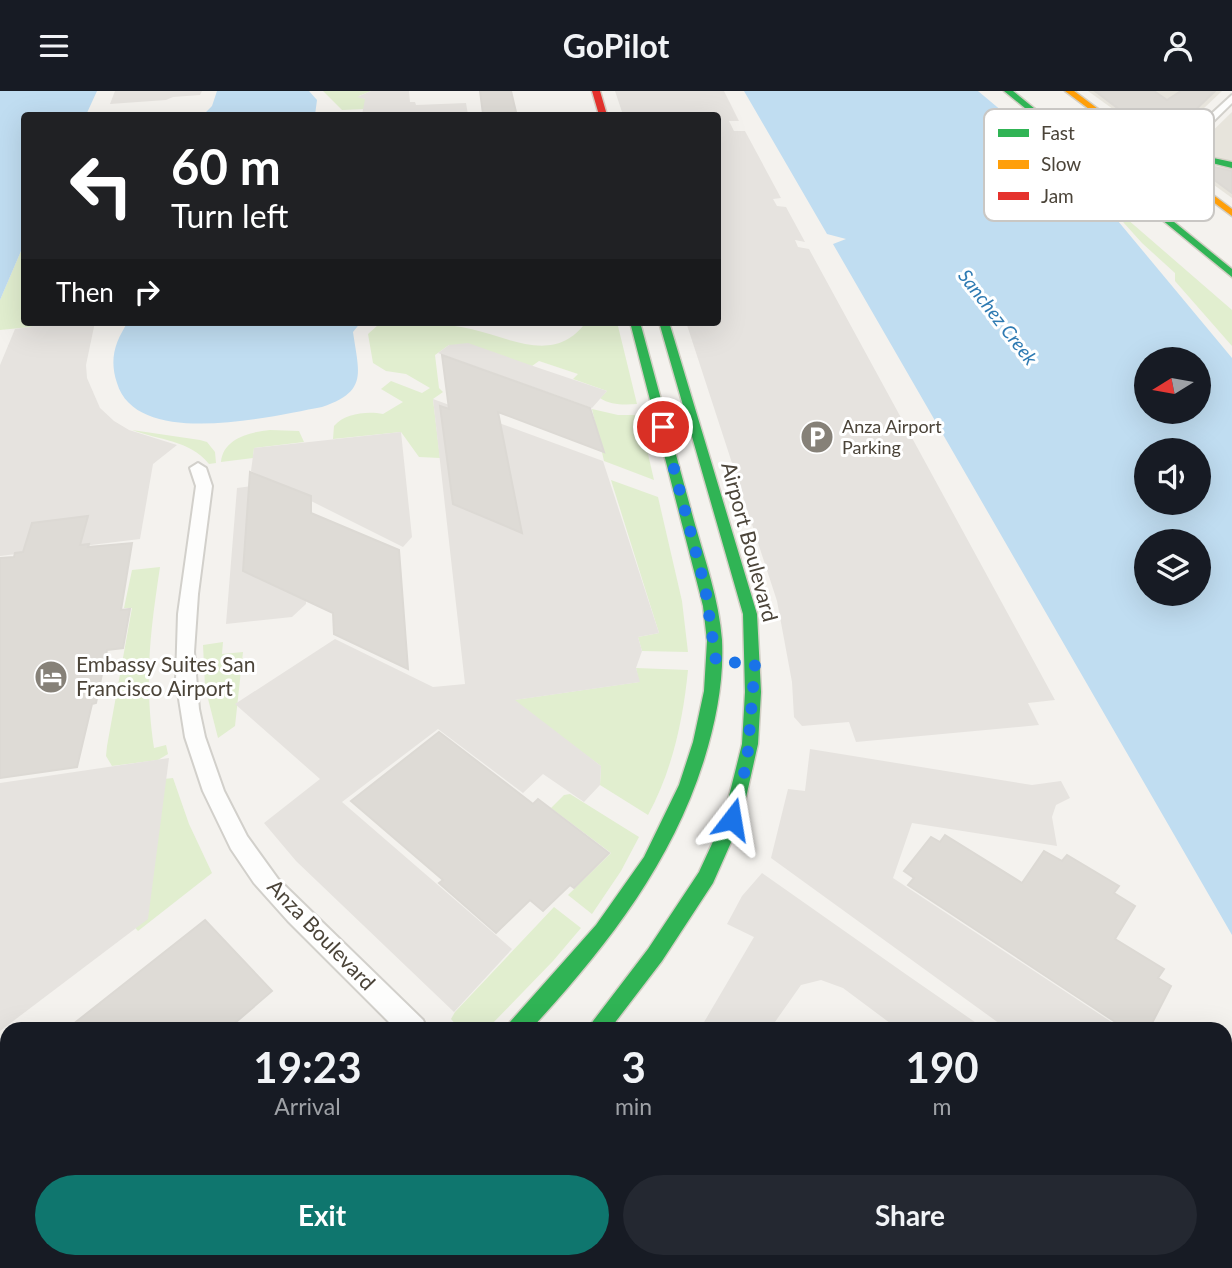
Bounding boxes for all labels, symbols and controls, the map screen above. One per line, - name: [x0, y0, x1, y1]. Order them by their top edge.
- text: GoPilot: [563, 26, 669, 65]
- icon: menu: [35, 27, 73, 65]
- icon: person: [1159, 27, 1197, 65]
- legend: [984, 109, 1214, 221]
- text: Fast: [1041, 121, 1075, 144]
- text: 60 m: [171, 137, 281, 195]
- icon: left: [56, 140, 147, 231]
- text: Slow: [1041, 152, 1081, 175]
- text: Jam: [1041, 184, 1074, 207]
- text: Turn left: [171, 196, 288, 235]
- water label: Sanchez Creek: [954, 264, 1043, 370]
- icon: right: [128, 273, 166, 311]
- text: Then: [56, 276, 114, 308]
- north arrow: [1134, 347, 1211, 423]
- map controls: [1134, 347, 1211, 606]
- pin: [633, 397, 693, 457]
- icon: arrive: [644, 408, 682, 446]
- place label: Anza Airport Parking: [842, 415, 942, 458]
- parking icon: Anza Airport Parking: [798, 418, 836, 456]
- button: sound: [1134, 438, 1211, 515]
- street label: Airport Boulevard: [717, 459, 784, 624]
- button: layers: [1134, 529, 1211, 606]
- place label: Embassy Suites San Francisco Airport: [76, 651, 255, 700]
- hotel icon: Embassy Suites San Francisco Airport: [32, 658, 70, 696]
- position arrow: [695, 782, 769, 856]
- street label: Anza Boulevard: [263, 873, 381, 994]
- text: 19:23: [253, 1042, 362, 1092]
- text: 3: [621, 1042, 646, 1092]
- text: 190: [906, 1042, 979, 1092]
- text: Arrival: [274, 1092, 341, 1120]
- text: min: [615, 1092, 652, 1120]
- text: m: [933, 1092, 952, 1120]
- button: Exit: [35, 1175, 609, 1255]
- button: Share: [623, 1175, 1197, 1255]

